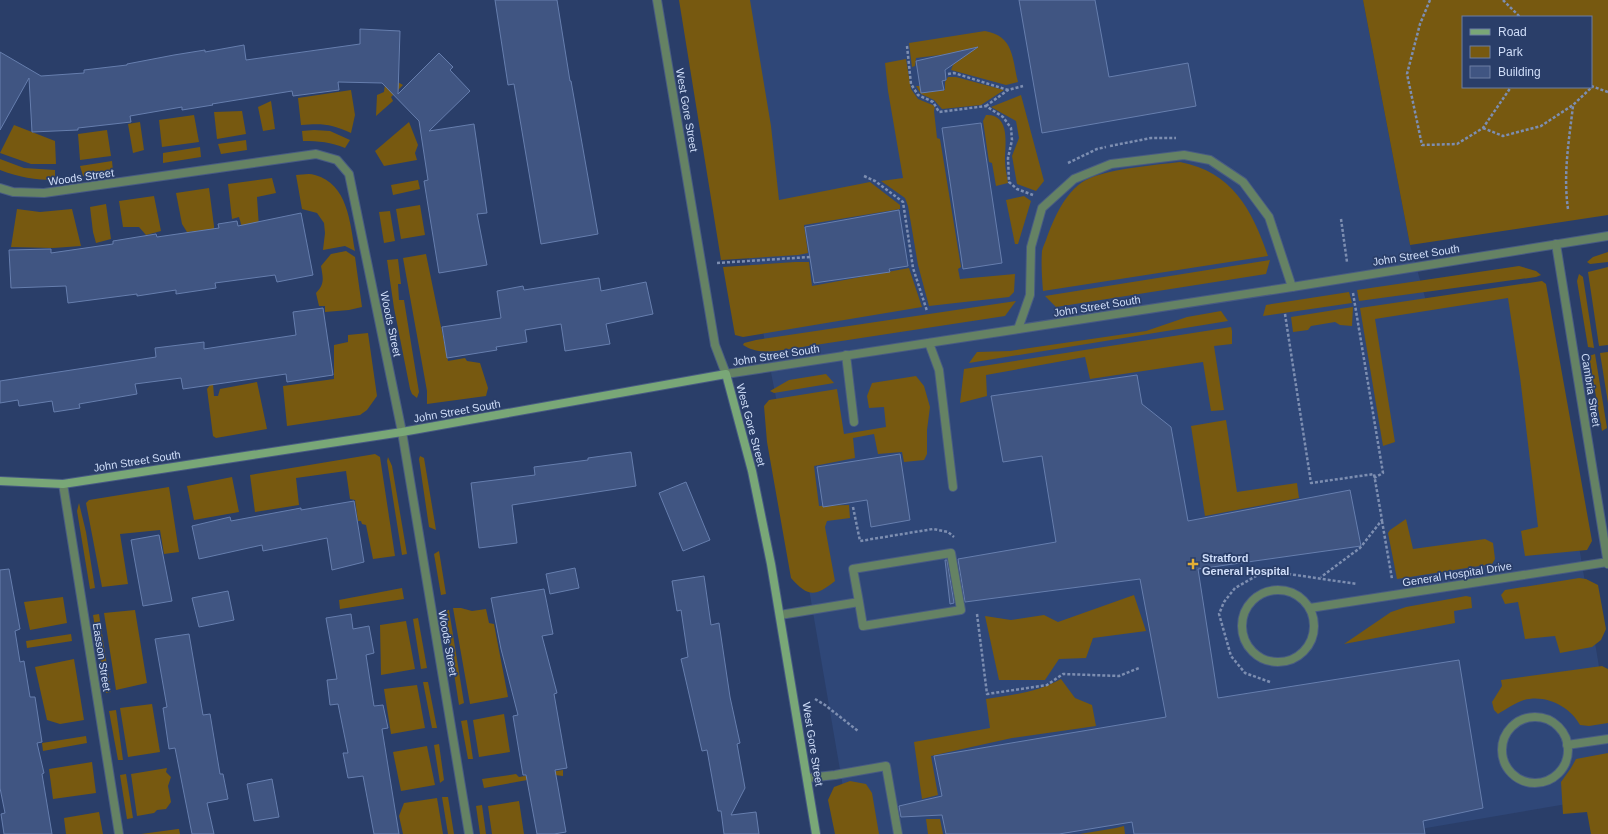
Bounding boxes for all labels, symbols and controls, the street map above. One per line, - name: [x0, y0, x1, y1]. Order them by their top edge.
- legend: [1462, 16, 1592, 88]
- text: Road: [1498, 25, 1527, 39]
- text: Park: [1498, 45, 1524, 59]
- text: Building: [1498, 65, 1541, 79]
- street label: West Gore Street: [674, 67, 700, 153]
- street label: Woods Street: [47, 166, 115, 188]
- street label: John Street South: [1372, 242, 1460, 268]
- street label: Woods Street: [378, 290, 404, 358]
- street label: John Street South: [1053, 293, 1141, 319]
- street label: John Street South: [732, 342, 820, 368]
- street label: Cambria Street: [1579, 353, 1603, 427]
- street label: West Gore Street: [734, 383, 768, 467]
- street label: John Street South: [413, 397, 501, 425]
- street label: John Street South: [93, 448, 181, 474]
- place label: Stratford General Hospital: [1202, 552, 1289, 577]
- marker: Stratford General Hospital: [1187, 558, 1199, 570]
- street label: General Hospital Drive: [1401, 559, 1513, 589]
- street label: Woods Street: [436, 609, 460, 677]
- street label: Easson Street: [91, 622, 113, 692]
- street label: West Gore Street: [800, 701, 826, 787]

